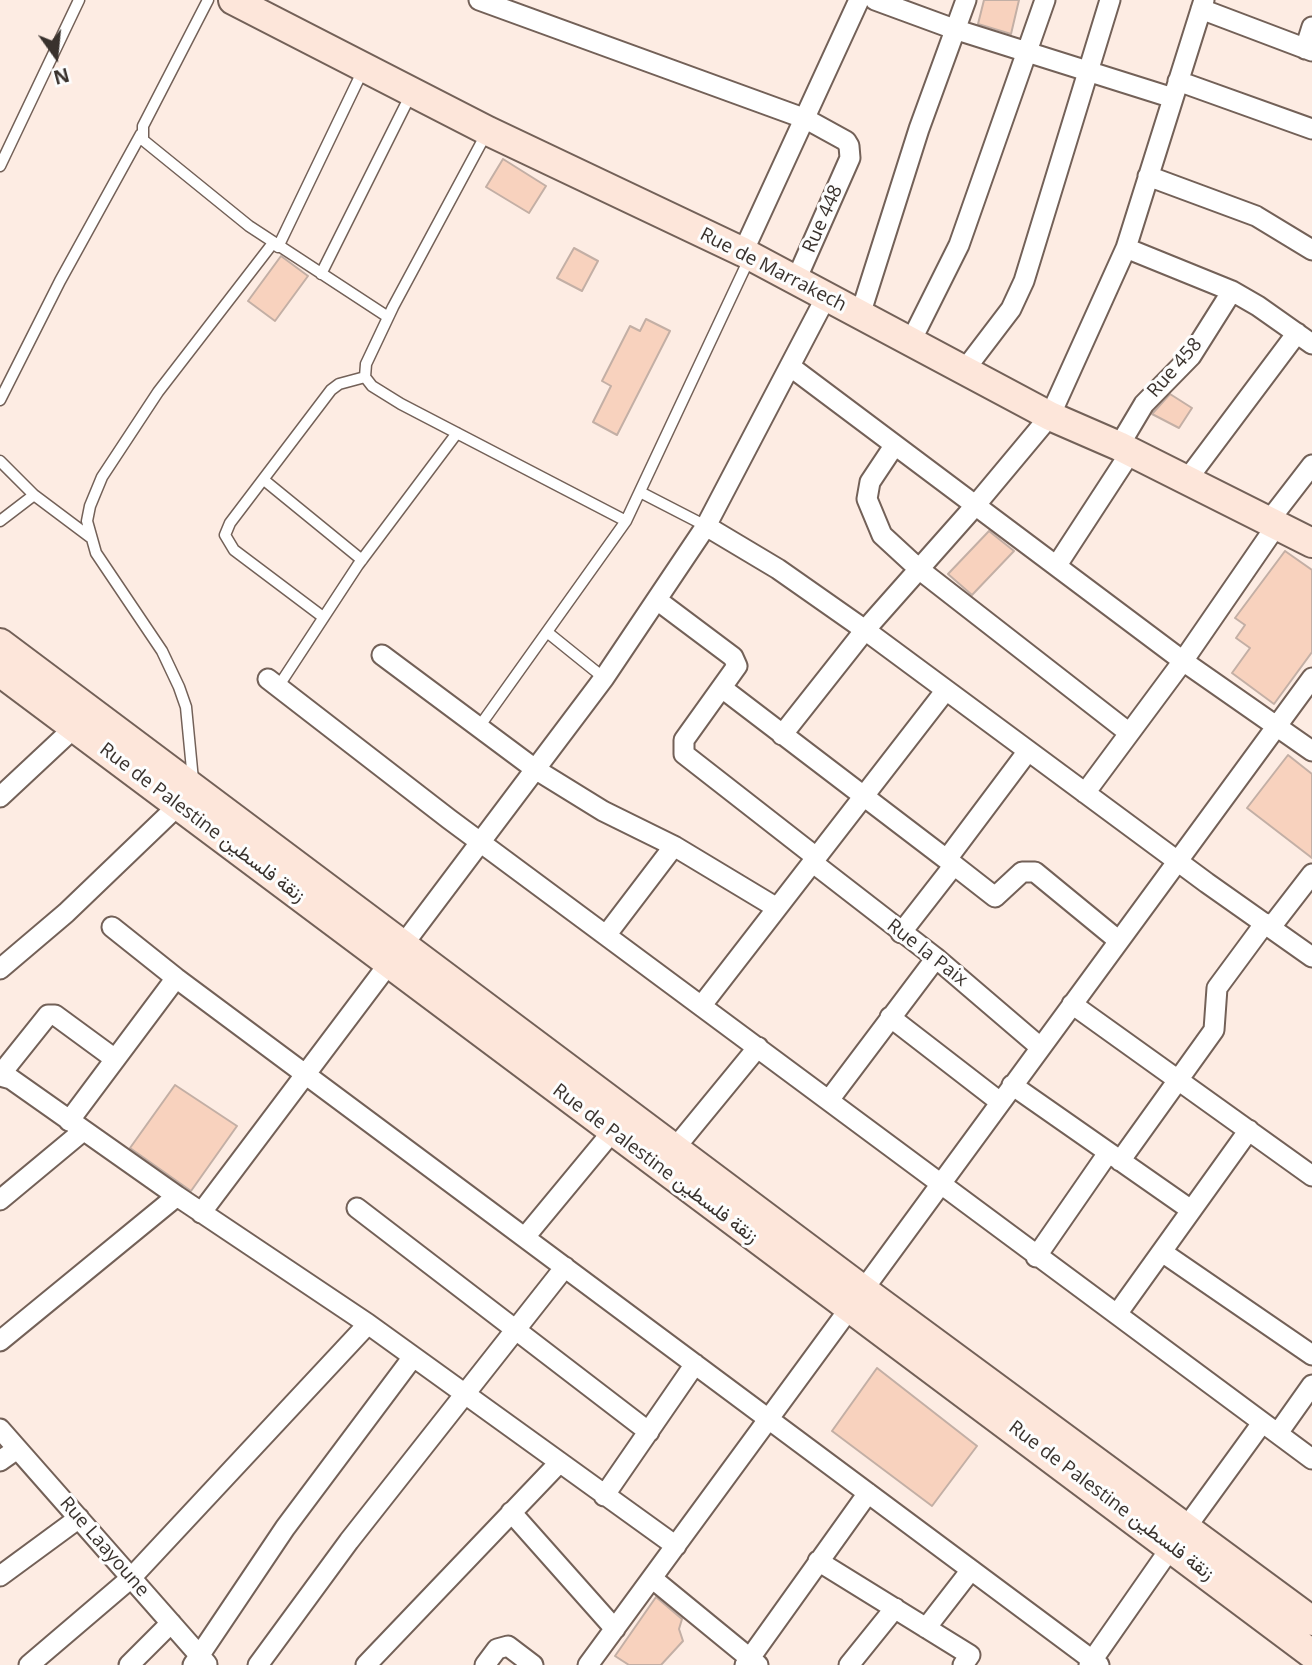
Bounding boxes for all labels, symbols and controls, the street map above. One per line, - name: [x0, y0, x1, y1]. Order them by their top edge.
- north arrow: [21, 21, 91, 91]
- text: N: [51, 62, 72, 91]
- street label: Rue 448: [798, 182, 848, 256]
- street label: Rue de Marrakech: [696, 223, 850, 317]
- street label: Rue 458: [1143, 334, 1207, 402]
- street label: Rue de Palestine زنقة فلسطين: [95, 738, 309, 908]
- street label: Rue la Paix: [882, 914, 972, 992]
- street label: Rue de Palestine زنقة فلسطين: [548, 1079, 762, 1249]
- street label: Rue de Palestine زنقة فلسطين: [1004, 1416, 1218, 1586]
- street label: Rue Laayoune: [54, 1492, 154, 1602]

